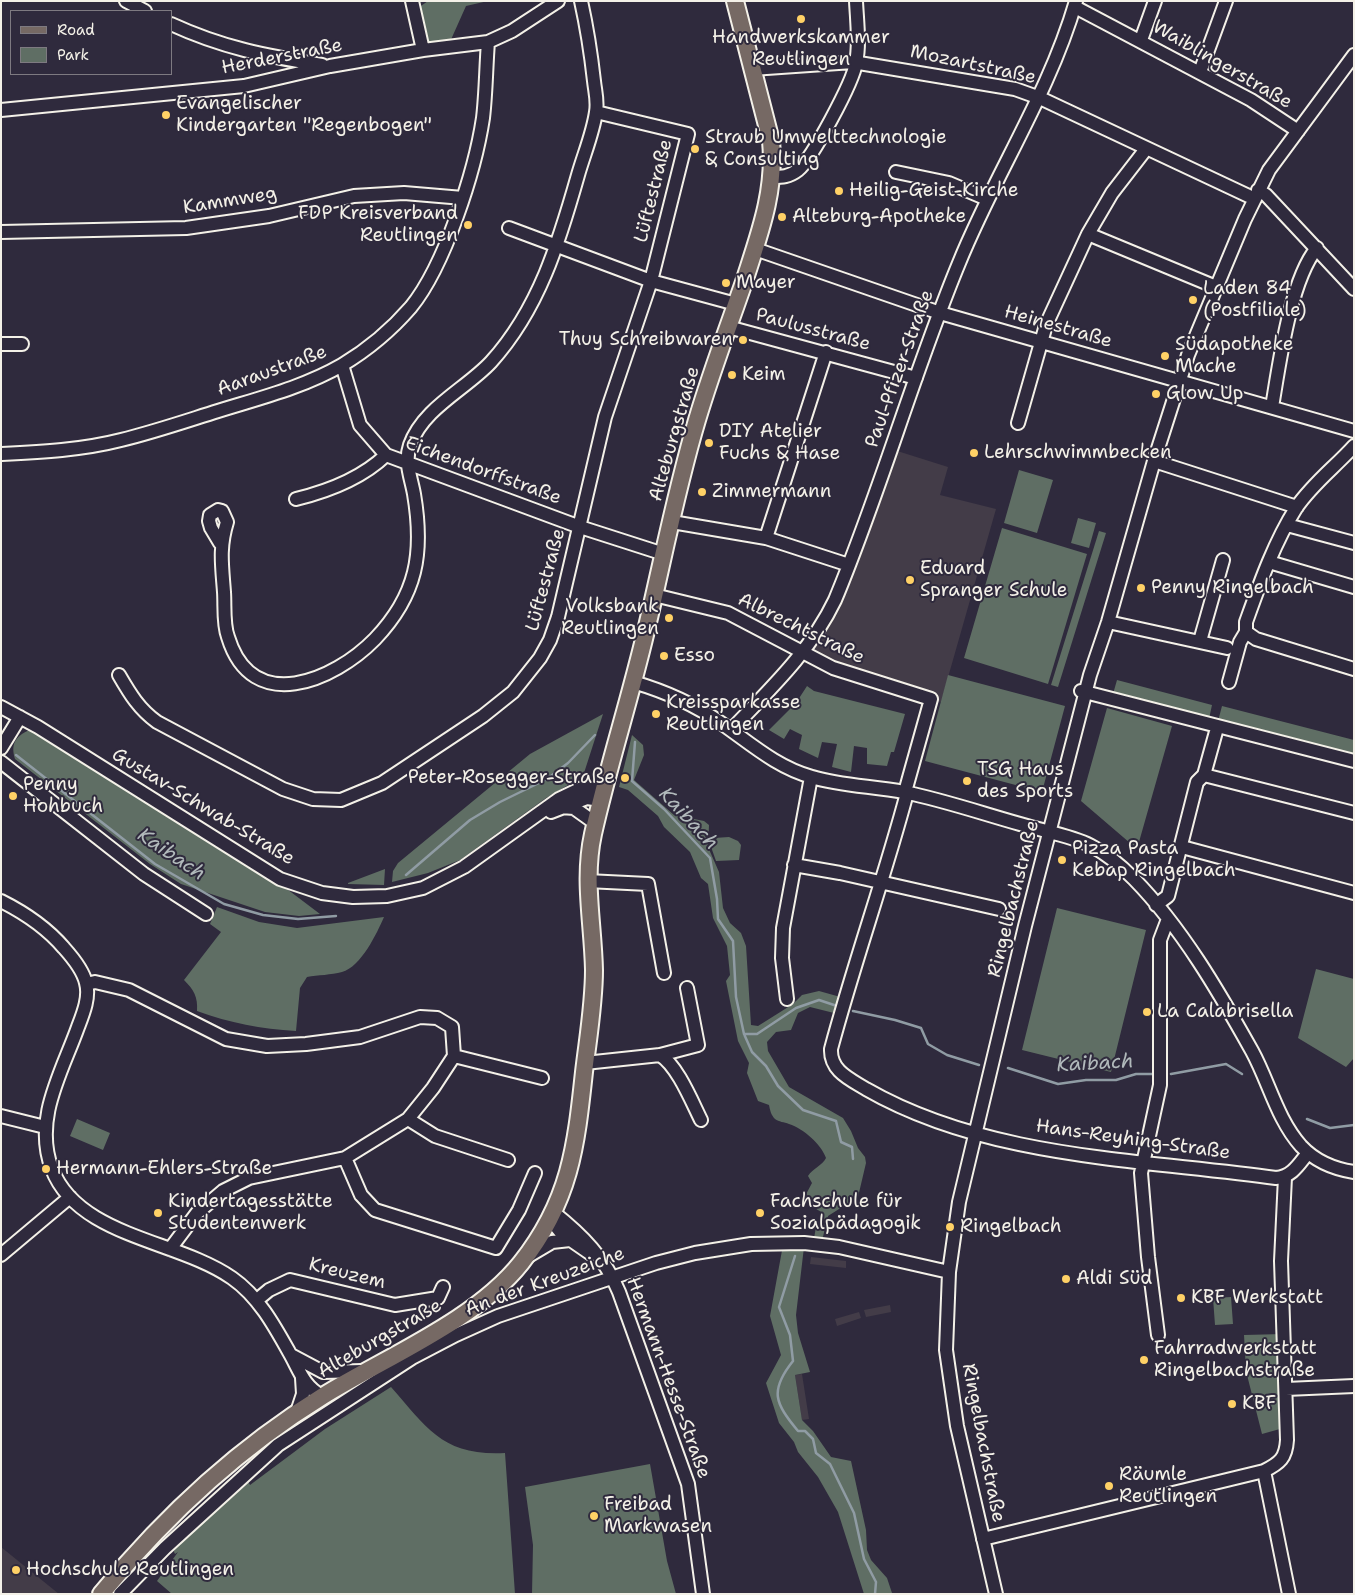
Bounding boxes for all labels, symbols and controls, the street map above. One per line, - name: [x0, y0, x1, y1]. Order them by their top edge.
- legend: [10, 10, 172, 75]
- marker: Handwerkskammer Reutlingen: [795, 13, 807, 25]
- street label: Waiblingerstraße: [1148, 16, 1296, 114]
- text: Road: [57, 20, 95, 40]
- place label: Handwerkskammer Reutlingen: [712, 27, 890, 71]
- street label: Herderstraße: [220, 34, 344, 80]
- street label: Mozartstraße: [908, 41, 1038, 89]
- text: Park: [57, 45, 89, 65]
- place label: Evangelischer Kindergarten "Regenbogen": [176, 93, 432, 137]
- marker: Evangelischer Kindergarten "Regenbogen": [160, 109, 172, 121]
- place label: Straub Umwelttechnologie & Consulting: [705, 127, 947, 171]
- street label: Lüftestraße: [630, 137, 678, 245]
- marker: Straub Umwelttechnologie & Consulting: [689, 143, 701, 155]
- place label: Heilig-Geist-Kirche: [849, 180, 1018, 202]
- street label: Kammweg: [182, 182, 278, 220]
- marker: Heilig-Geist-Kirche: [833, 185, 845, 197]
- place label: FDP Kreisverband Reutlingen: [298, 203, 458, 247]
- place label: Alteburg-Apotheke: [792, 206, 966, 228]
- marker: Alteburg-Apotheke: [776, 211, 788, 223]
- marker: FDP Kreisverband Reutlingen: [462, 219, 474, 231]
- place label: Mayer: [736, 272, 796, 294]
- marker: Mayer: [720, 277, 732, 289]
- place label: Laden 84 (Postfiliale): [1203, 278, 1306, 322]
- street label: Paul-Pfizer-Straße: [861, 287, 939, 451]
- marker: Laden 84 (Postfiliale): [1187, 294, 1199, 306]
- street label: Heinestraße: [1001, 301, 1115, 353]
- street label: Paulusstraße: [753, 304, 873, 356]
- place label: Thuy Schreibwaren: [559, 329, 733, 351]
- marker: Thuy Schreibwaren: [737, 334, 749, 346]
- place label: Südapotheke Mache: [1175, 334, 1293, 378]
- street label: Aaraustraße: [214, 341, 330, 401]
- marker: Südapotheke Mache: [1159, 350, 1171, 362]
- street label: Alteburgstraße: [645, 364, 705, 504]
- place label: Keim: [742, 364, 786, 386]
- marker: Keim: [726, 369, 738, 381]
- place label: Glow Up: [1166, 383, 1243, 405]
- marker: Glow Up: [1150, 388, 1162, 400]
- place label: DIY Atelier Fuchs & Hase: [719, 421, 840, 465]
- street label: Eichendorffstraße: [402, 432, 564, 510]
- marker: DIY Atelier Fuchs & Hase: [703, 437, 715, 449]
- place label: Lehrschwimmbecken: [984, 442, 1172, 464]
- marker: Lehrschwimmbecken: [968, 447, 980, 459]
- place label: Zimmermann: [712, 481, 831, 503]
- marker: Zimmermann: [696, 486, 708, 498]
- street label: Lüftestraße: [521, 526, 571, 634]
- place label: Eduard Spranger Schule: [920, 558, 1068, 602]
- marker: Eduard Spranger Schule: [904, 574, 916, 586]
- place label: Penny Ringelbach: [1151, 577, 1314, 599]
- marker: Penny Ringelbach: [1135, 582, 1147, 594]
- street label: Albrechtstraße: [734, 589, 868, 669]
- place label: Volksbank Reutlingen: [561, 596, 659, 640]
- marker: Volksbank Reutlingen: [663, 612, 675, 624]
- place label: Esso: [674, 645, 715, 667]
- marker: Esso: [658, 650, 670, 662]
- place label: Kreissparkasse Reutlingen: [666, 692, 801, 736]
- marker: Kreissparkasse Reutlingen: [650, 708, 662, 720]
- street label: Gustav-Schwab-Straße: [108, 743, 298, 871]
- place label: TSG Haus des Sports: [977, 759, 1073, 803]
- place label: Peter-Rosegger-Straße: [408, 767, 615, 789]
- marker: Peter-Rosegger-Straße: [619, 772, 631, 784]
- place label: Penny Hohbuch: [23, 774, 103, 818]
- marker: TSG Haus des Sports: [961, 775, 973, 787]
- water label: Kaibach: [653, 783, 723, 855]
- marker: Penny Hohbuch: [7, 790, 19, 802]
- street label: Ringelbachstraße: [983, 818, 1045, 980]
- water label: Kaibach: [132, 824, 210, 886]
- place label: Pizza Pasta Kebap Ringelbach: [1072, 838, 1236, 882]
- marker: Pizza Pasta Kebap Ringelbach: [1056, 854, 1068, 866]
- place label: La Calabrisella: [1157, 1001, 1293, 1023]
- marker: La Calabrisella: [1141, 1006, 1153, 1018]
- water label: Kaibach: [1056, 1050, 1134, 1078]
- street label: Hans-Reyhing-Straße: [1034, 1115, 1232, 1165]
- place label: Hermann-Ehlers-Straße: [56, 1158, 272, 1180]
- marker: Hermann-Ehlers-Straße: [40, 1163, 52, 1175]
- place label: Kindertagesstätte Studentenwerk: [168, 1191, 333, 1235]
- place label: Fachschule für Sozialpädagogik: [770, 1191, 921, 1235]
- marker: Kindertagesstätte Studentenwerk: [152, 1207, 164, 1219]
- marker: Fachschule für Sozialpädagogik: [754, 1207, 766, 1219]
- place label: Ringelbach: [960, 1216, 1062, 1238]
- marker: Ringelbach: [944, 1221, 956, 1233]
- street label: An der Kreuzeiche: [462, 1243, 628, 1321]
- street label: Kreuzem: [306, 1253, 388, 1295]
- place label: Aldi Süd: [1076, 1268, 1152, 1290]
- marker: Aldi Süd: [1060, 1273, 1072, 1285]
- street label: Hermann-Hesse-Straße: [621, 1274, 715, 1482]
- place label: KBF Werkstatt: [1191, 1287, 1323, 1309]
- marker: KBF Werkstatt: [1175, 1292, 1187, 1304]
- street label: Alteburgstraße: [314, 1294, 446, 1384]
- place label: Fahrradwerkstatt Ringelbachstraße: [1154, 1338, 1317, 1382]
- marker: Fahrradwerkstatt Ringelbachstraße: [1138, 1354, 1150, 1366]
- street label: Ringelbachstraße: [956, 1362, 1010, 1524]
- place label: KBF: [1242, 1393, 1276, 1415]
- marker: KBF: [1226, 1398, 1238, 1410]
- place label: Räumle Reutlingen: [1119, 1464, 1217, 1508]
- marker: Räumle Reutlingen: [1103, 1480, 1115, 1492]
- place label: Freibad Markwasen: [604, 1494, 712, 1538]
- marker: Freibad Markwasen: [588, 1510, 600, 1522]
- place label: Hochschule Reutlingen: [26, 1559, 234, 1581]
- marker: Hochschule Reutlingen: [10, 1564, 22, 1576]

